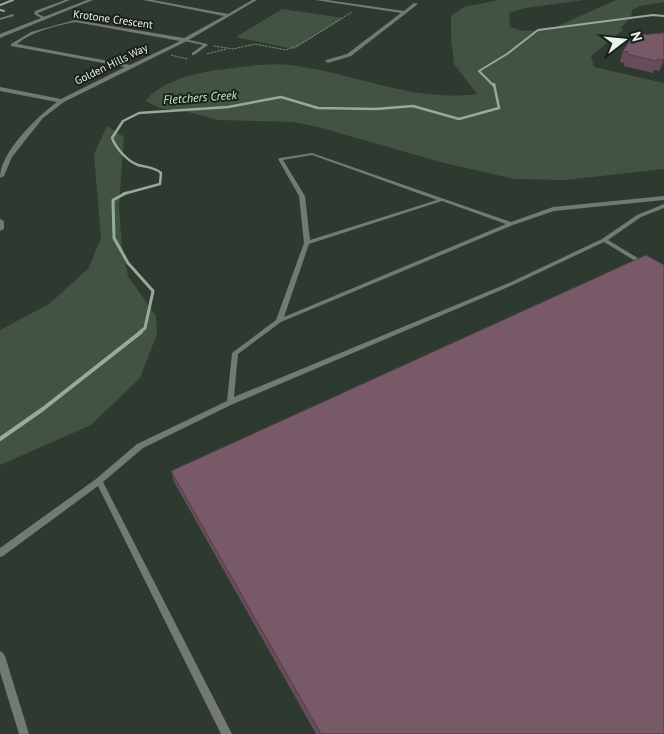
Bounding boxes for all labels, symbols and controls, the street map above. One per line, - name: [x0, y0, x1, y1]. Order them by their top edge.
- street label: Krotone Crescent: [72, 6, 154, 32]
- north arrow: [599, 15, 649, 65]
- text: N: [627, 30, 646, 43]
- street label: Golden Hills Way: [72, 40, 151, 88]
- water label: Fletchers Creek: [163, 87, 238, 107]

